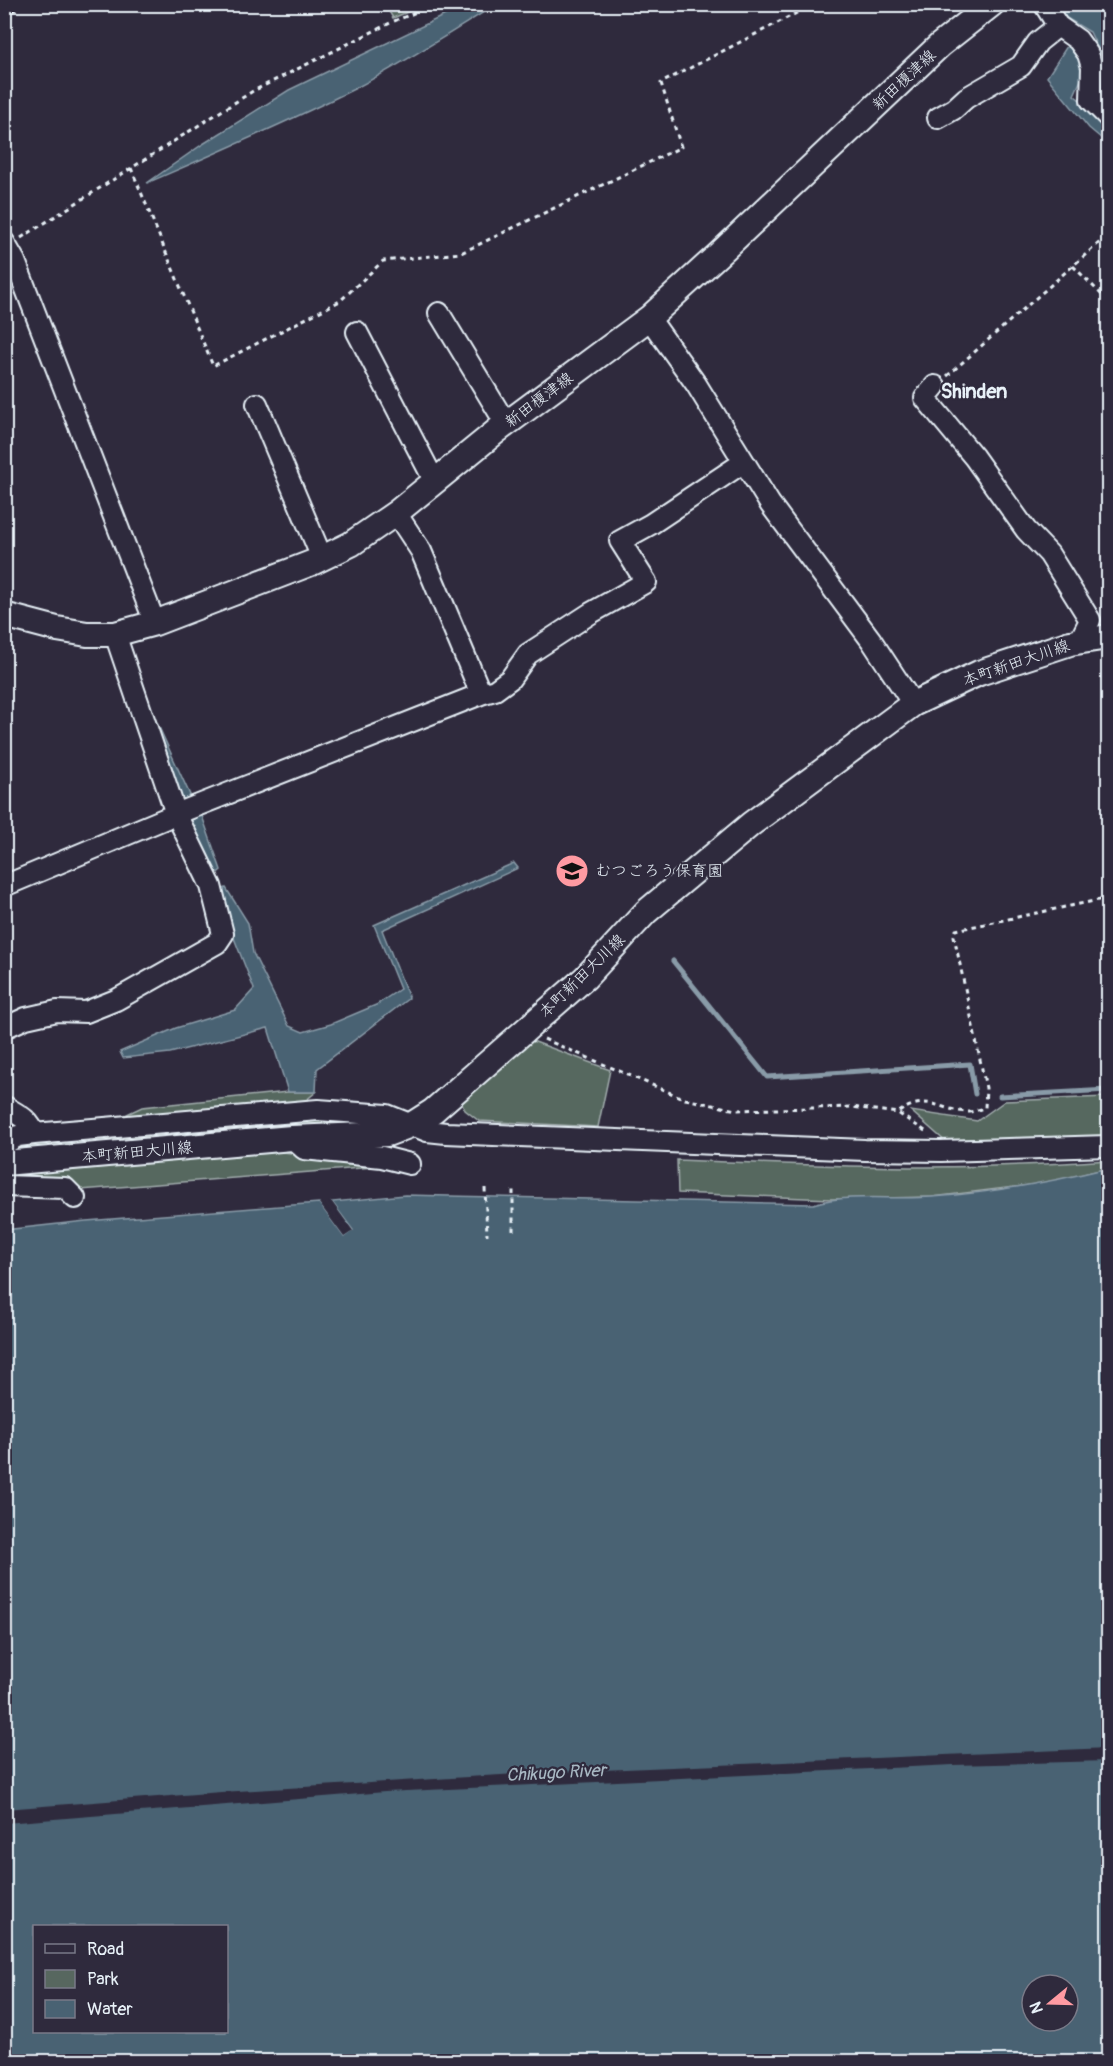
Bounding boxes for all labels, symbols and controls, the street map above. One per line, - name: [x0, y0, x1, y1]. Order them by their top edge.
- street label: 新田榎津線: [868, 45, 940, 115]
- street label: 新田榎津線: [501, 368, 577, 432]
- district label: Shinden: [941, 379, 1007, 404]
- street label: 本町新田大川線: [960, 635, 1072, 691]
- school or university icon: むつごろう保育園: [554, 853, 590, 889]
- place label: むつごろう保育園: [595, 861, 723, 881]
- street label: 本町新田大川線: [535, 930, 629, 1022]
- street label: 本町新田大川線: [80, 1137, 194, 1167]
- water label: Chikugo River: [506, 1759, 609, 1787]
- legend: [33, 1925, 228, 2033]
- text: Road: [87, 1938, 124, 1961]
- text: Park: [87, 1968, 119, 1991]
- north arrow: [1020, 1973, 1080, 2033]
- text: Water: [87, 1998, 133, 2021]
- text: N: [1025, 1999, 1048, 2016]

